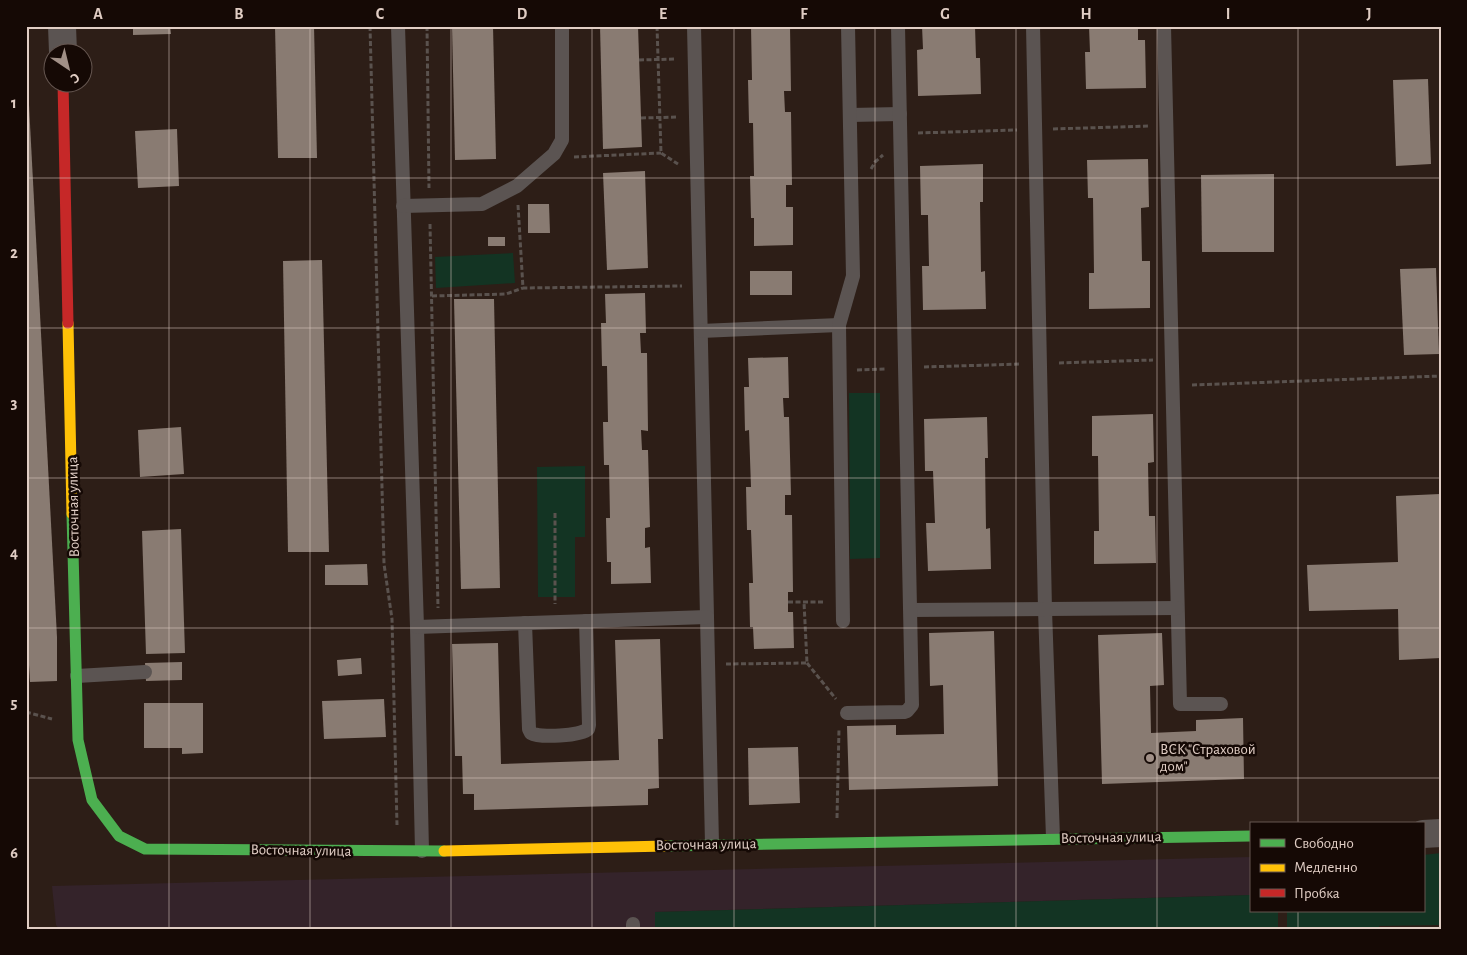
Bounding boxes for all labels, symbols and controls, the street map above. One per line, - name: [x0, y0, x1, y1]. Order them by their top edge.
- text: A: [93, 6, 103, 22]
- text: B: [234, 6, 244, 22]
- text: C: [376, 6, 385, 22]
- text: D: [517, 6, 528, 22]
- text: E: [659, 6, 667, 22]
- text: F: [800, 6, 808, 22]
- text: G: [940, 6, 950, 22]
- text: H: [1080, 6, 1092, 22]
- text: I: [1226, 6, 1230, 22]
- text: J: [1366, 6, 1372, 22]
- north arrow: [42, 42, 92, 92]
- text: С: [67, 70, 82, 86]
- text: 1: [11, 95, 17, 111]
- text: 2: [10, 245, 18, 261]
- text: 3: [11, 395, 18, 411]
- street label: Восточная улица: [65, 456, 82, 558]
- text: 4: [10, 545, 18, 561]
- text: 5: [11, 695, 18, 711]
- place label: ВСК "Страховой дом": [1160, 742, 1256, 774]
- marker: ВСК "Страховой дом": [1144, 752, 1156, 764]
- legend: [1250, 822, 1424, 912]
- street label: Восточная улица: [1060, 829, 1162, 846]
- street label: Восточная улица: [655, 836, 757, 853]
- text: Свободно: [1294, 836, 1354, 851]
- street label: Восточная улица: [250, 842, 352, 859]
- text: 6: [10, 845, 18, 861]
- text: Медленно: [1294, 860, 1358, 875]
- text: Пробка: [1294, 886, 1340, 901]

